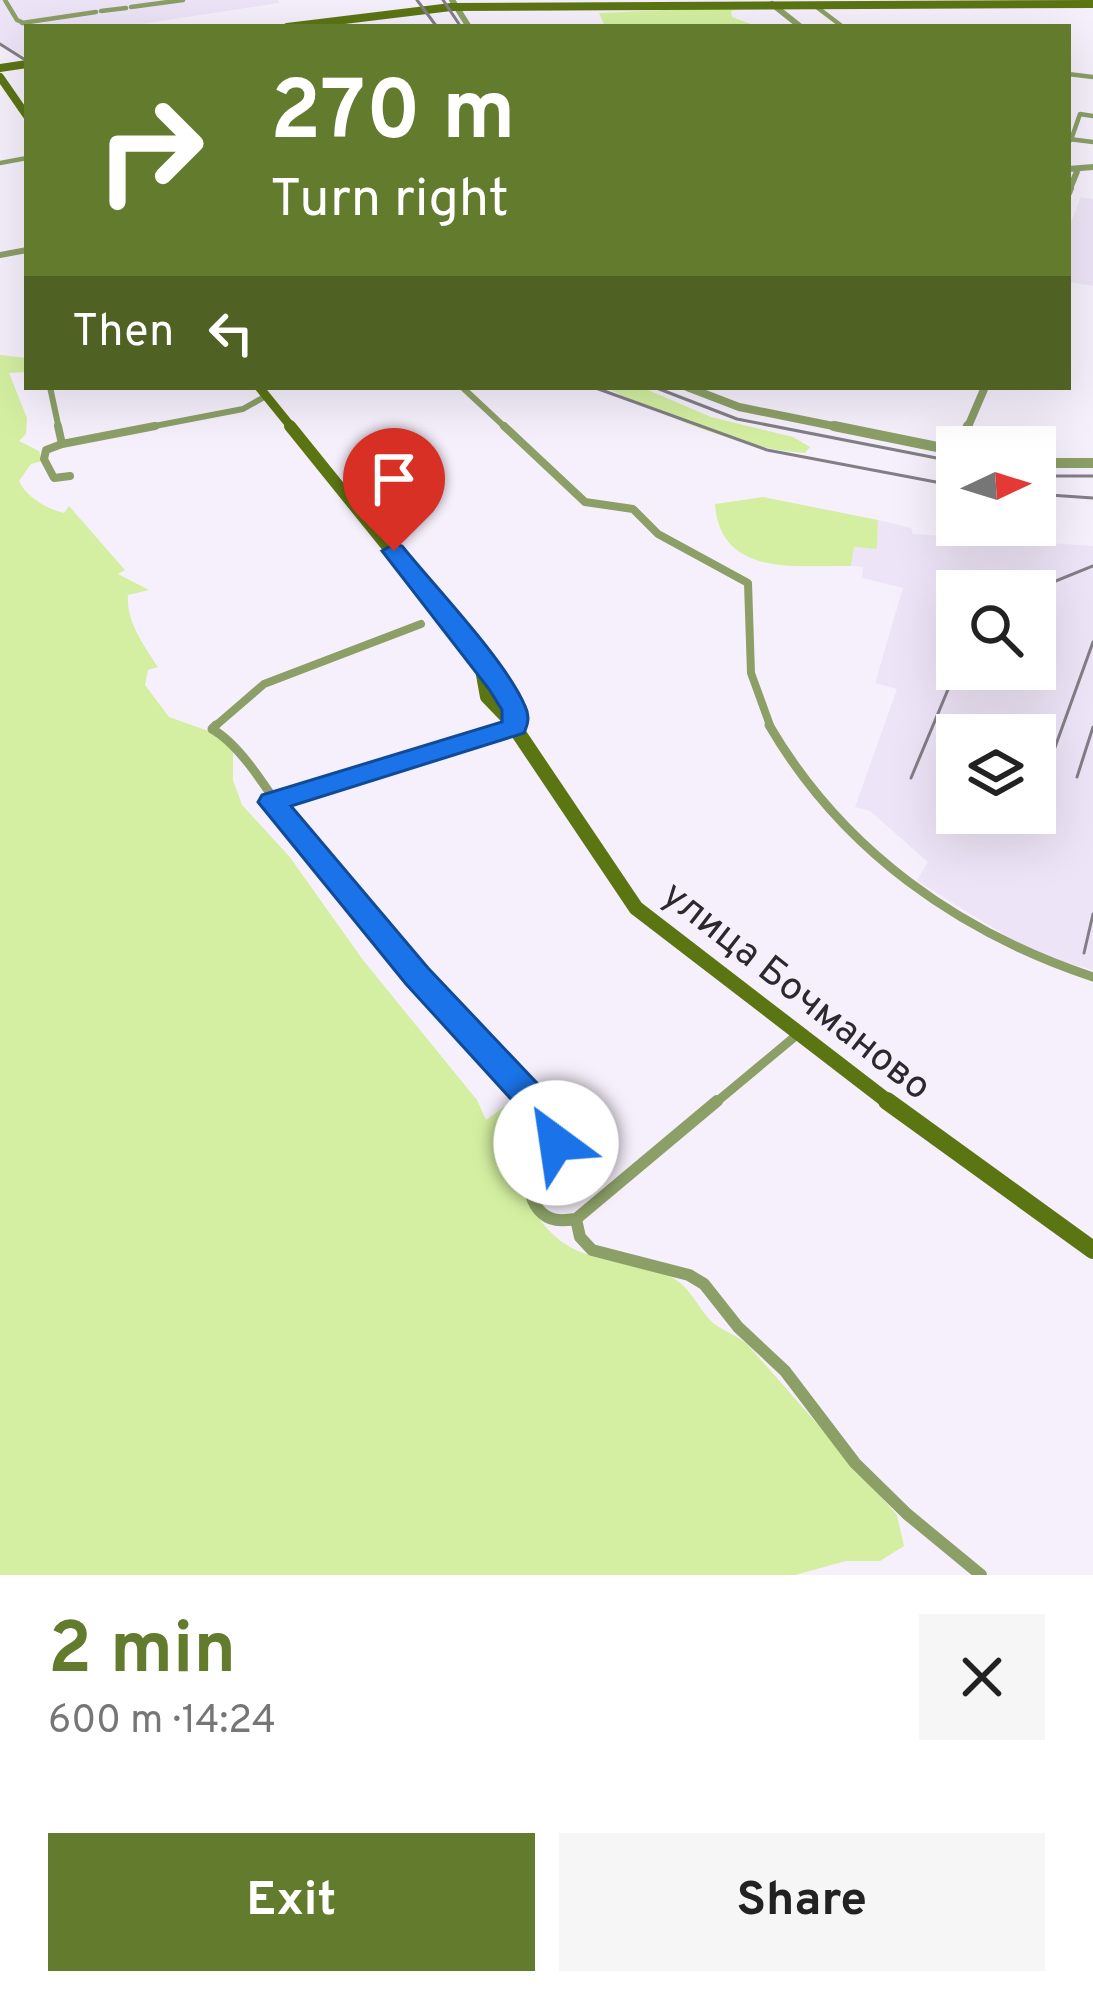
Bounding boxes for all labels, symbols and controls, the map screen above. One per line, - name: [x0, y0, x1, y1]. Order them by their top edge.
- text: 270 m: [270, 63, 516, 169]
- icon: right: [72, 72, 228, 228]
- text: Turn right: [270, 167, 509, 236]
- icon: left: [198, 300, 264, 366]
- text: Then: [72, 305, 174, 362]
- north arrow: [936, 426, 1056, 546]
- map controls: [936, 426, 1056, 834]
- pin: [343, 428, 445, 551]
- icon: arrive: [361, 446, 427, 512]
- button: search: [936, 570, 1056, 690]
- button: layers: [936, 714, 1056, 834]
- street label: улица Бочманово: [651, 872, 940, 1113]
- position arrow: [493, 1080, 619, 1206]
- text: 2 min: [48, 1607, 236, 1699]
- button: close: [919, 1614, 1045, 1740]
- text: 600 m · 14:24: [48, 1698, 276, 1747]
- button: Exit: [48, 1833, 535, 1971]
- button: Share: [559, 1833, 1045, 1971]

